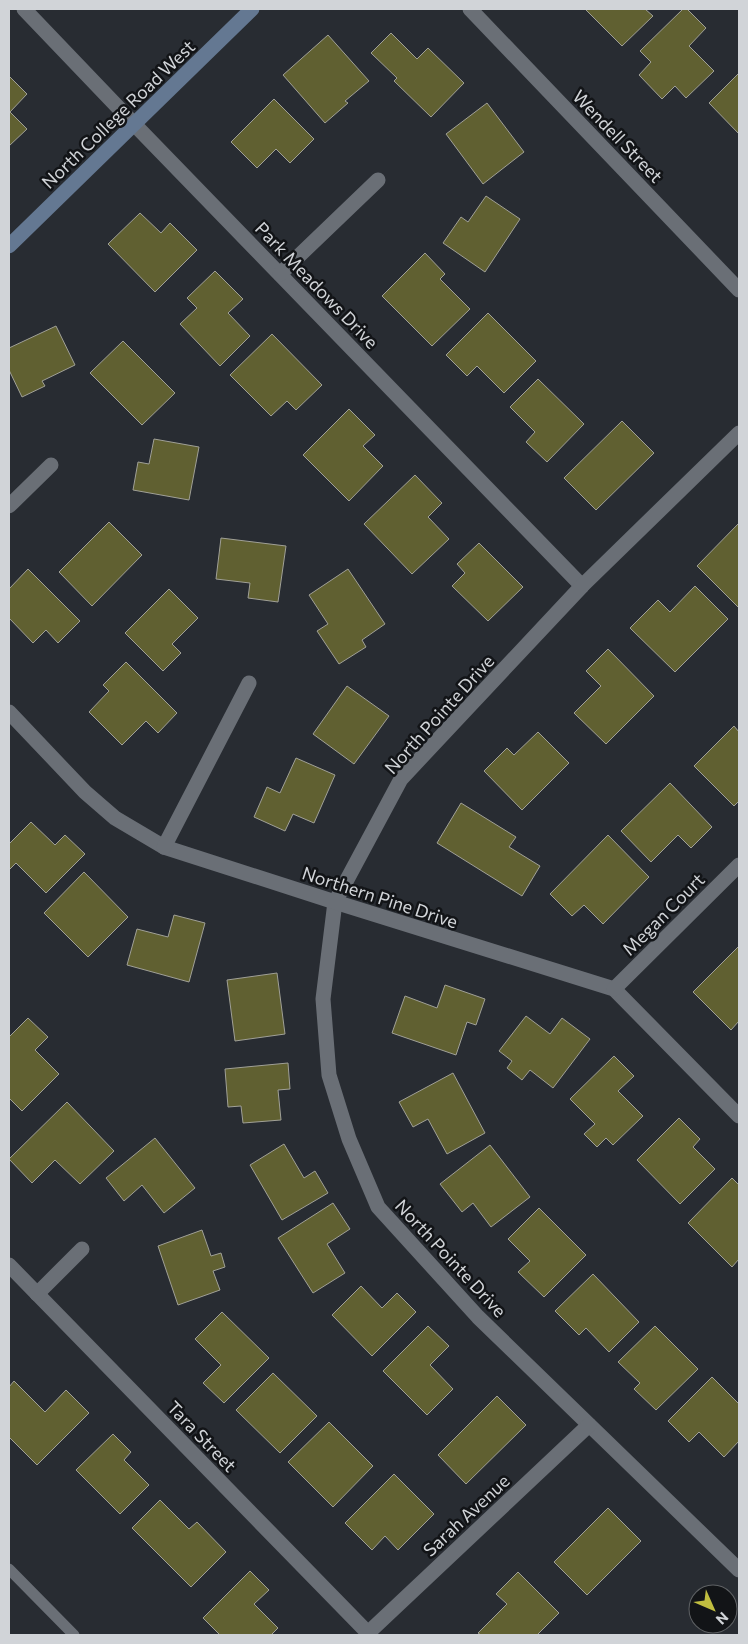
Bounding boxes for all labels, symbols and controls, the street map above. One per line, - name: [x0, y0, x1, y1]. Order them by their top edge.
- street label: North College Road West: [37, 35, 199, 193]
- street label: Wendell Street: [568, 85, 668, 187]
- street label: Park Meadows Drive: [251, 217, 383, 353]
- street label: North Pointe Drive: [380, 650, 498, 778]
- street label: Northern Pine Drive: [299, 861, 461, 933]
- street label: Megan Court: [617, 868, 709, 960]
- street label: North Pointe Drive: [391, 1195, 511, 1321]
- street label: Tara Street: [163, 1396, 241, 1476]
- street label: Sarah Avenue: [418, 1469, 514, 1561]
- north arrow: [688, 1584, 738, 1634]
- text: N: [713, 1609, 732, 1628]

